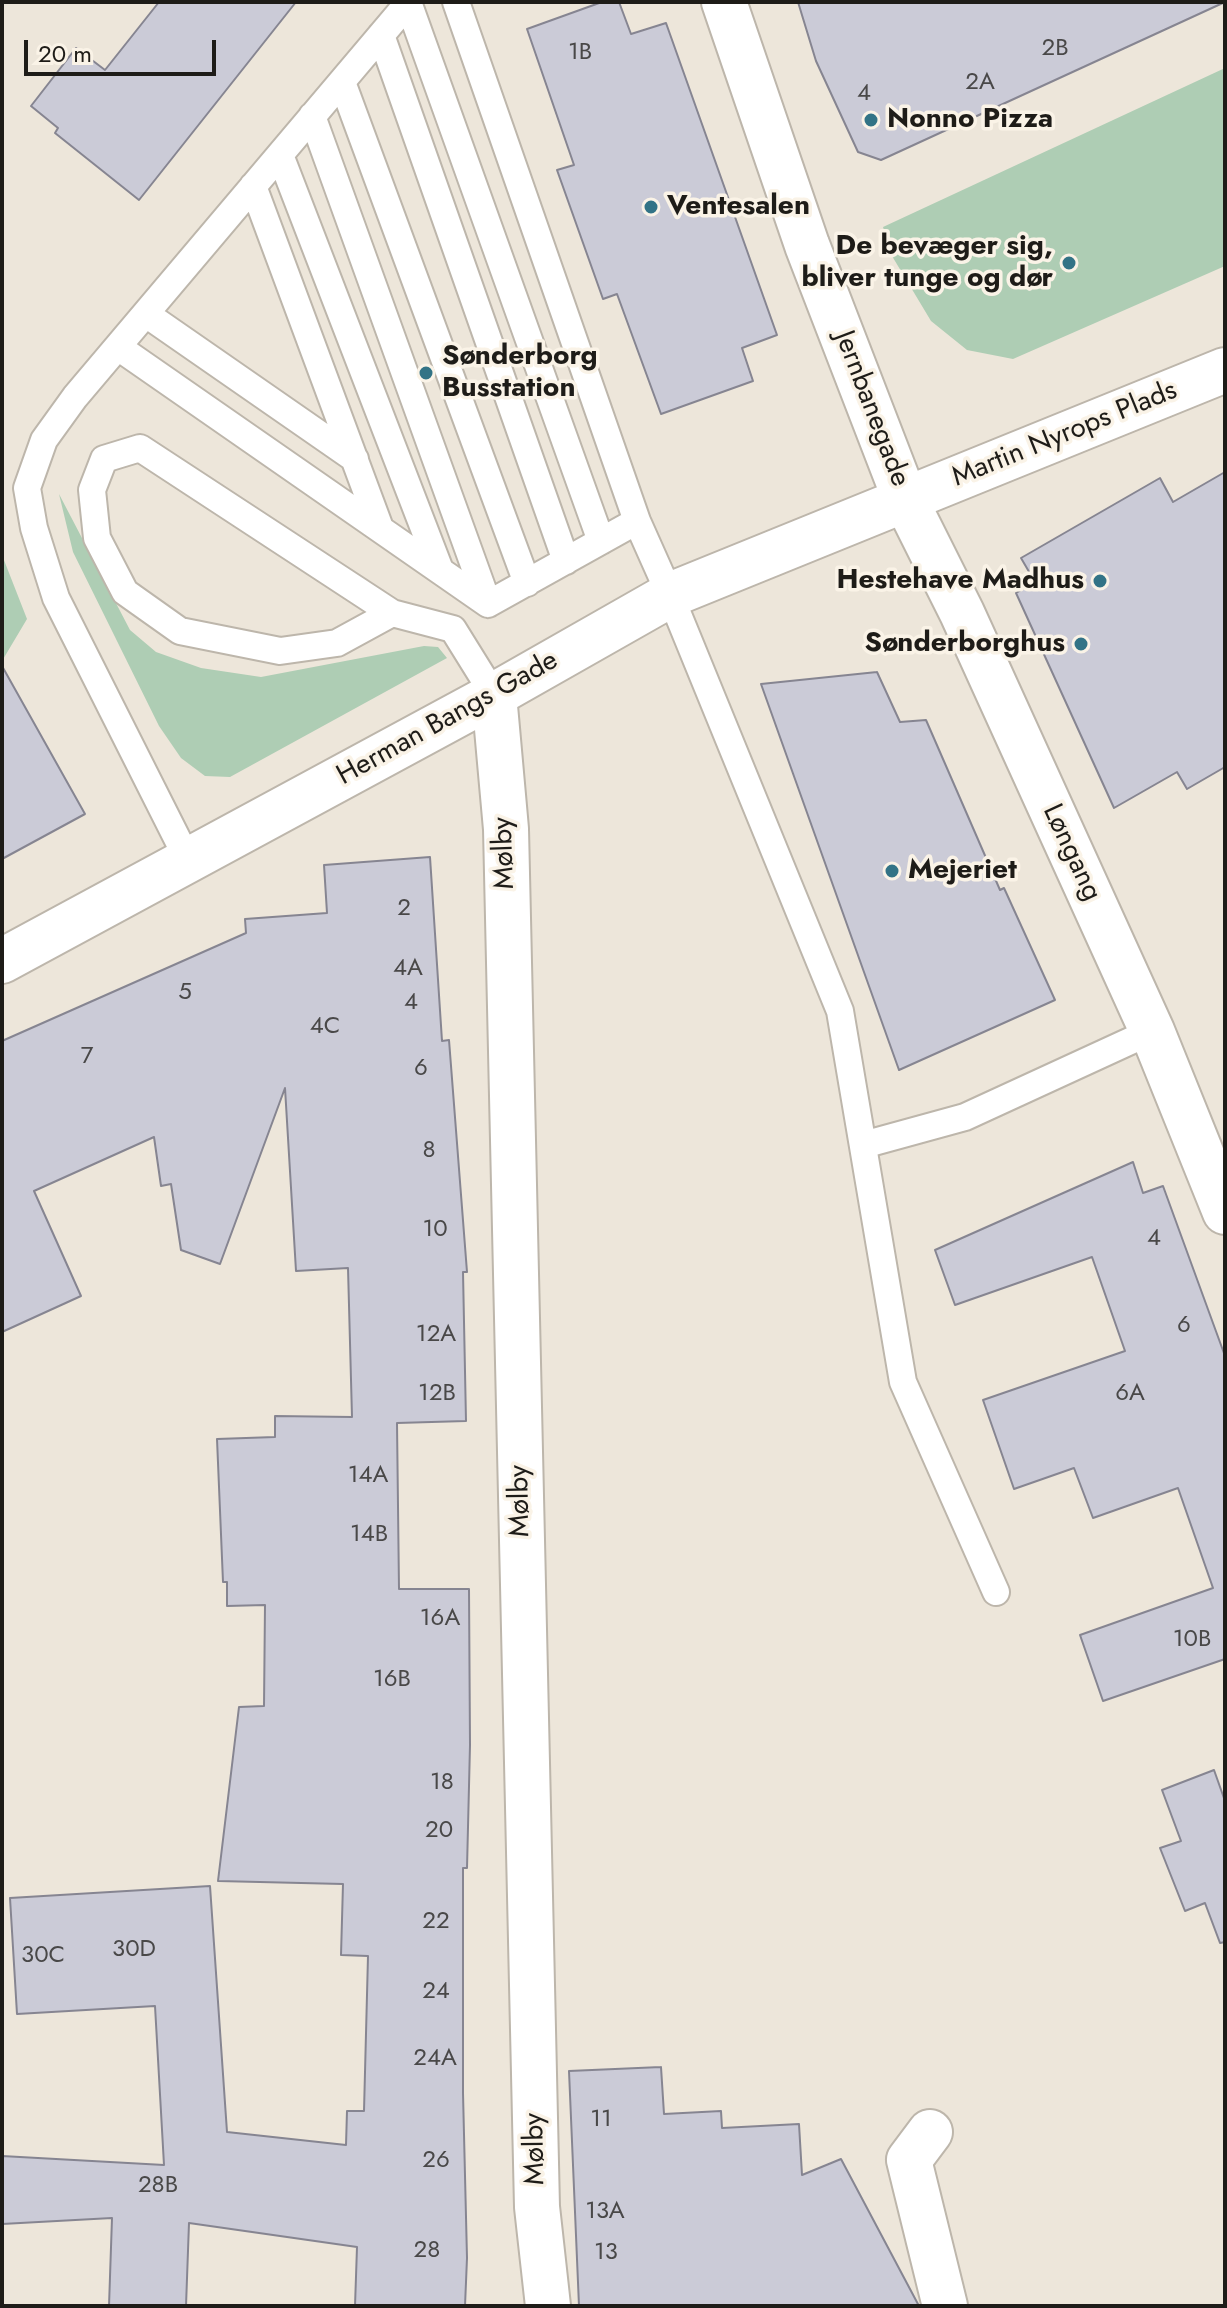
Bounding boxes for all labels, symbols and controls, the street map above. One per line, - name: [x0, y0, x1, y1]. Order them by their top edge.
- scale bar: [28, 24, 220, 74]
- house number: 2B: [1041, 35, 1069, 63]
- text: 20 m: [38, 36, 92, 71]
- house number: 1B: [568, 39, 592, 67]
- house number: 2A: [965, 69, 995, 97]
- house number: 4: [857, 80, 871, 108]
- place label: Nonno Pizza: [887, 103, 1053, 137]
- marker: Nonno Pizza: [862, 111, 880, 129]
- place label: Ventesalen: [667, 190, 810, 224]
- marker: Ventesalen: [642, 198, 660, 216]
- place label: De bevæger sig, bliver tunge og dør: [801, 230, 1053, 296]
- marker: De bevæger sig, bliver tunge og dør: [1060, 254, 1078, 272]
- street label: Jernbanegade: [826, 327, 916, 491]
- place label: Sønderborg Busstation: [442, 340, 598, 406]
- marker: Sønderborg Busstation: [417, 364, 435, 382]
- street label: Martin Nyrops Plads: [948, 375, 1182, 495]
- place label: Hestehave Madhus: [836, 564, 1084, 598]
- marker: Hestehave Madhus: [1091, 572, 1109, 590]
- place label: Sønderborghus: [865, 627, 1065, 661]
- marker: Sønderborghus: [1072, 635, 1090, 653]
- street label: Herman Bangs Gade: [332, 644, 564, 794]
- street label: Løngang: [1034, 799, 1108, 907]
- street label: Mølby: [487, 816, 523, 890]
- place label: Mejeriet: [908, 854, 1017, 888]
- marker: Mejeriet: [883, 862, 901, 880]
- house number: 2: [397, 895, 411, 923]
- house number: 4A: [393, 955, 423, 983]
- house number: 5: [178, 979, 192, 1007]
- house number: 4: [404, 989, 418, 1017]
- house number: 4C: [310, 1013, 340, 1041]
- house number: 7: [81, 1043, 93, 1071]
- house number: 6: [414, 1055, 428, 1083]
- house number: 8: [422, 1137, 436, 1165]
- house number: 10: [422, 1216, 448, 1244]
- house number: 4: [1147, 1225, 1161, 1253]
- house number: 6: [1177, 1312, 1191, 1340]
- house number: 12A: [416, 1321, 456, 1349]
- house number: 12B: [418, 1380, 456, 1408]
- house number: 6A: [1115, 1380, 1145, 1408]
- house number: 14A: [348, 1462, 388, 1490]
- street label: Mølby: [504, 1465, 538, 1537]
- house number: 14B: [350, 1521, 388, 1549]
- house number: 16A: [420, 1605, 460, 1633]
- house number: 10B: [1173, 1626, 1211, 1654]
- house number: 16B: [373, 1666, 411, 1694]
- house number: 18: [430, 1769, 454, 1797]
- house number: 20: [425, 1817, 453, 1845]
- house number: 22: [422, 1908, 450, 1936]
- house number: 30D: [112, 1936, 156, 1964]
- house number: 30C: [21, 1942, 65, 1970]
- house number: 24: [422, 1978, 450, 2006]
- house number: 24A: [413, 2045, 457, 2073]
- house number: 11: [590, 2106, 612, 2134]
- street label: Mølby: [519, 2113, 553, 2185]
- house number: 26: [422, 2147, 450, 2175]
- house number: 28B: [138, 2172, 178, 2200]
- house number: 13A: [585, 2198, 625, 2226]
- house number: 28: [414, 2237, 440, 2265]
- house number: 13: [594, 2239, 618, 2267]

